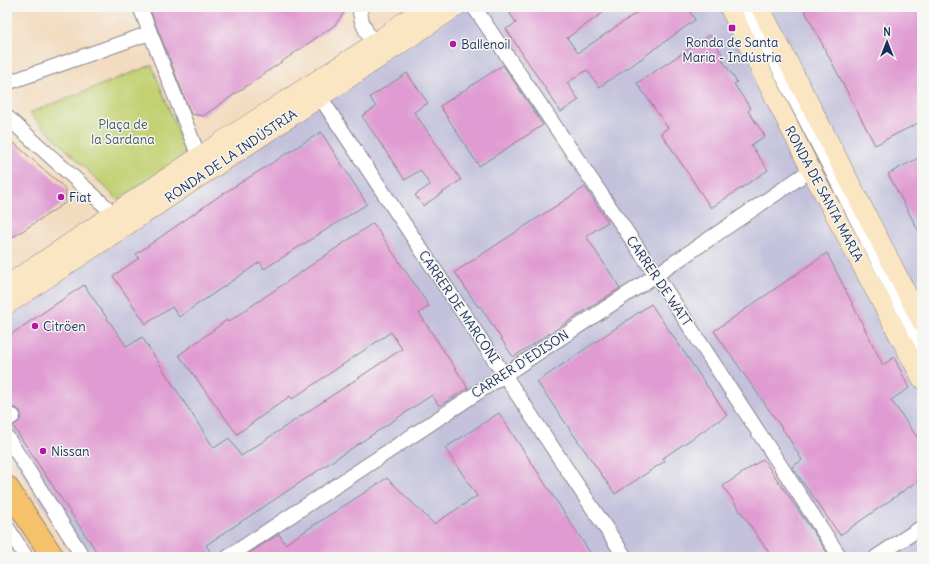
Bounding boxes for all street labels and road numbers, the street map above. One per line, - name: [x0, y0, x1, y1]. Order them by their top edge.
- street label: RONDA DE LA INDÚSTRIA: [161, 105, 300, 207]
- street label: RONDA DE SANTA MARIA: [781, 123, 867, 265]
- street label: CARRER DE WATT: [623, 233, 696, 330]
- street label: CARRER DE MARCONI: [415, 247, 503, 367]
- street label: CARRER D'EDISON: [468, 326, 572, 402]

